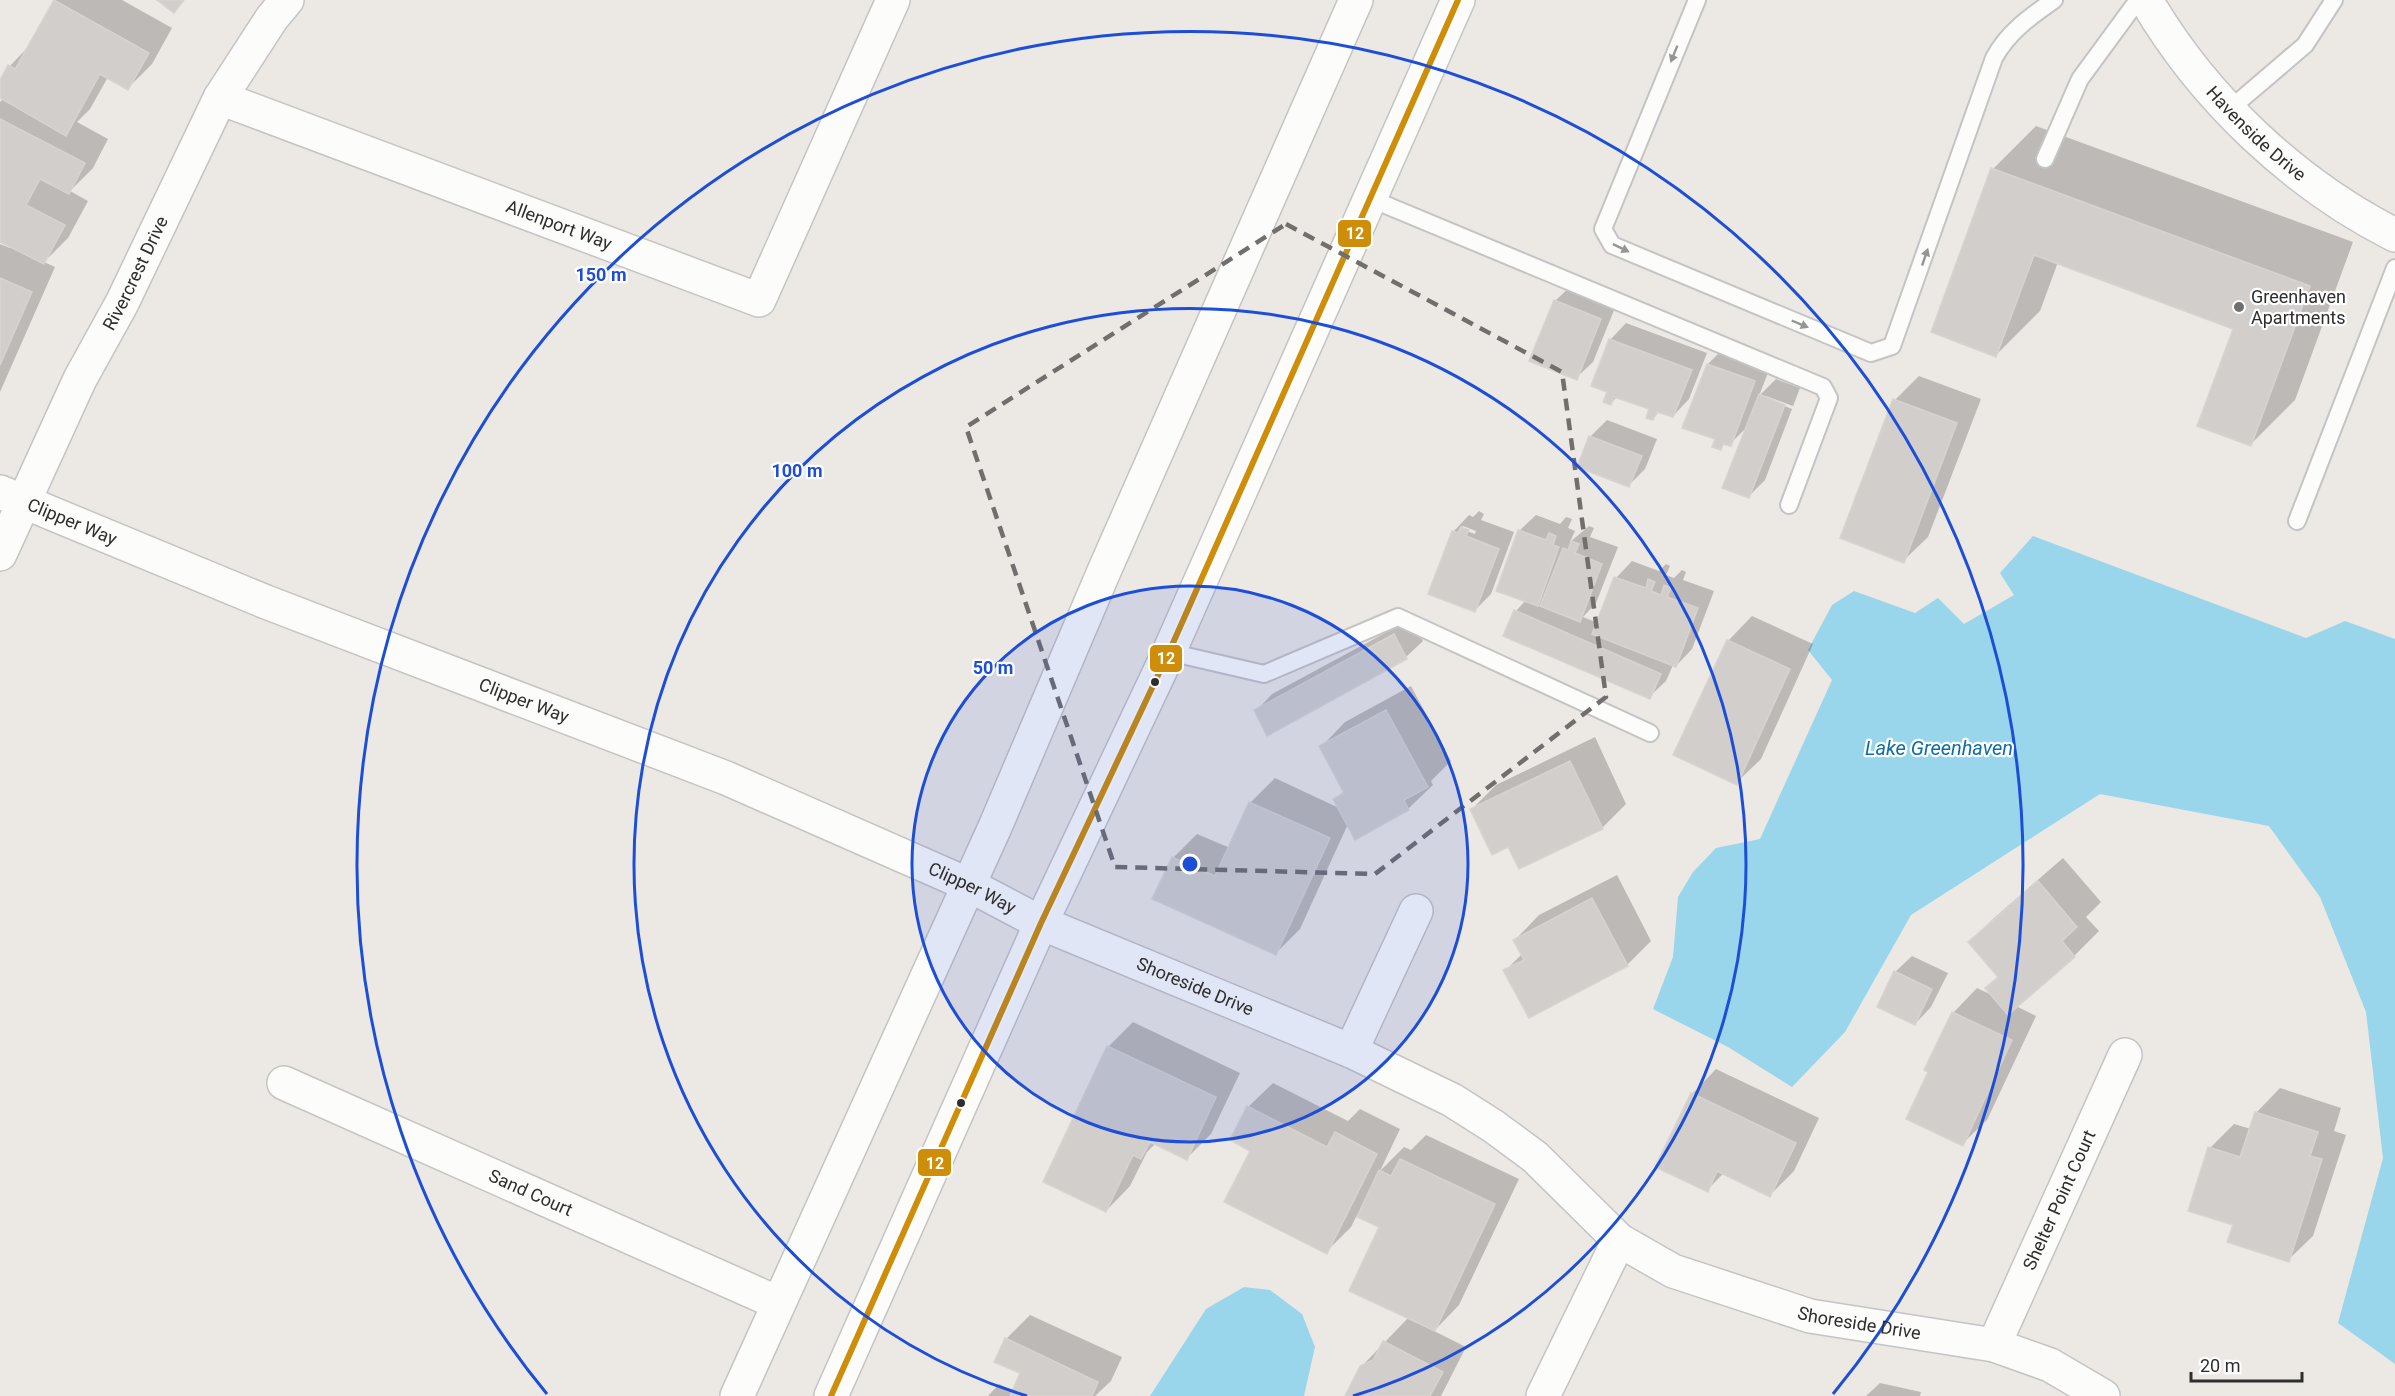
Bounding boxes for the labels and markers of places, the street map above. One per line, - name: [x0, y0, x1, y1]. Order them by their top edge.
- place label: Greenhaven Apartments: [2251, 286, 2346, 328]
- marker: Greenhaven Apartments: [2232, 300, 2246, 314]
- unlabelled marker: [1149, 676, 1161, 688]
- centre of rings: [1180, 854, 1200, 874]
- unlabelled marker: [955, 1097, 967, 1109]

